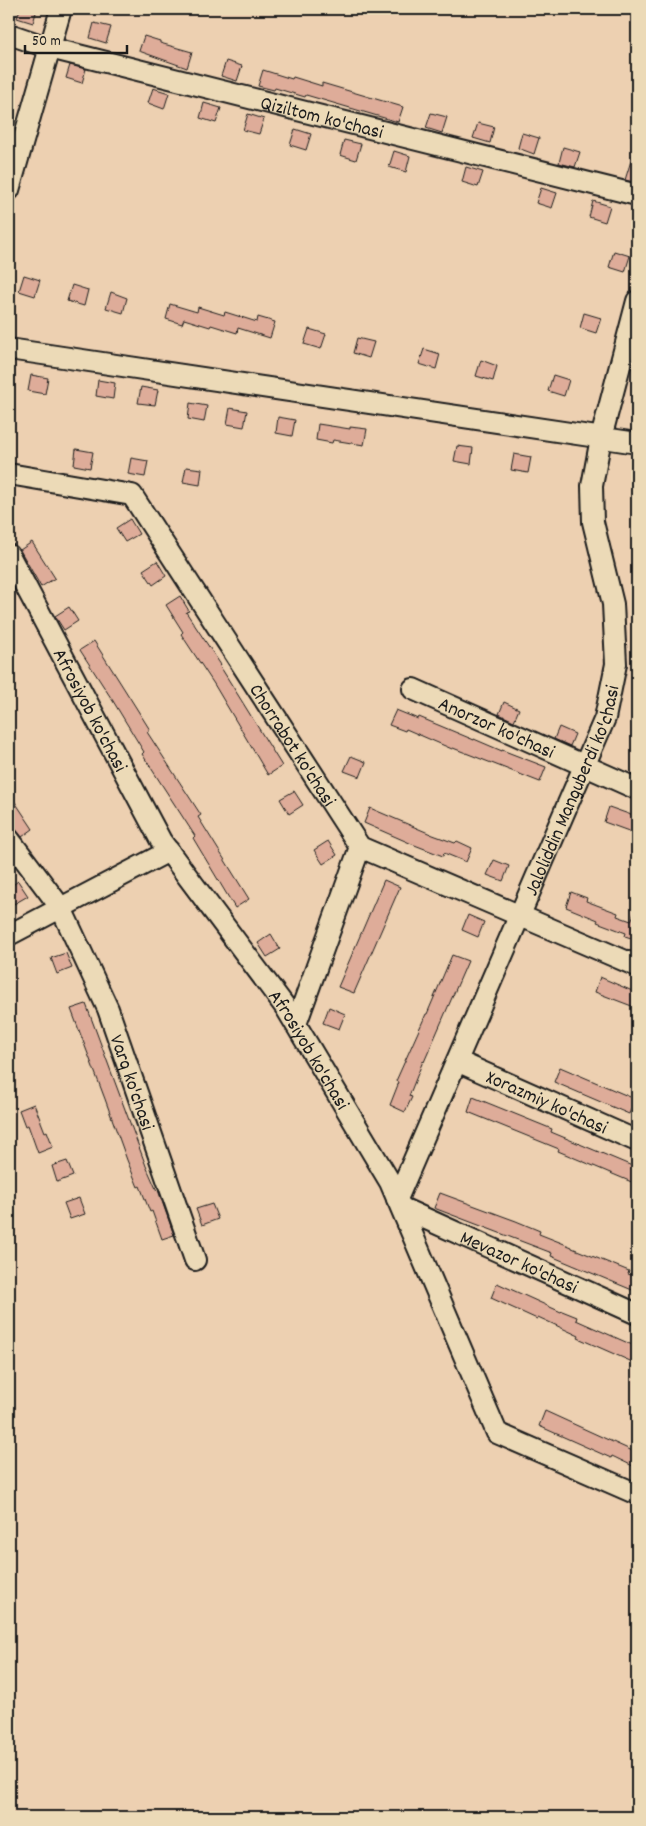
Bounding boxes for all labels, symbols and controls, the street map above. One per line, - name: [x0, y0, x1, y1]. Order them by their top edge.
- scale bar: [25, 22, 128, 54]
- text: 50 m: [32, 31, 61, 53]
- street label: Qiziltom ko'chasi: [257, 90, 386, 148]
- street label: Afrosiyob ko'chasi: [44, 644, 133, 778]
- street label: Chorrabot ko'chasi: [241, 679, 341, 813]
- street label: Jaloliddin Manguberdi ko'chasi: [519, 683, 628, 901]
- street label: Anorzor ko'chasi: [433, 691, 559, 768]
- street label: Afrosiyob ko'chasi: [260, 985, 355, 1116]
- street label: Varq ko'chasi: [101, 1031, 160, 1135]
- street label: Xorazmiy ko'chasi: [481, 1065, 612, 1143]
- street label: Mevazor ko'chasi: [455, 1225, 582, 1303]

